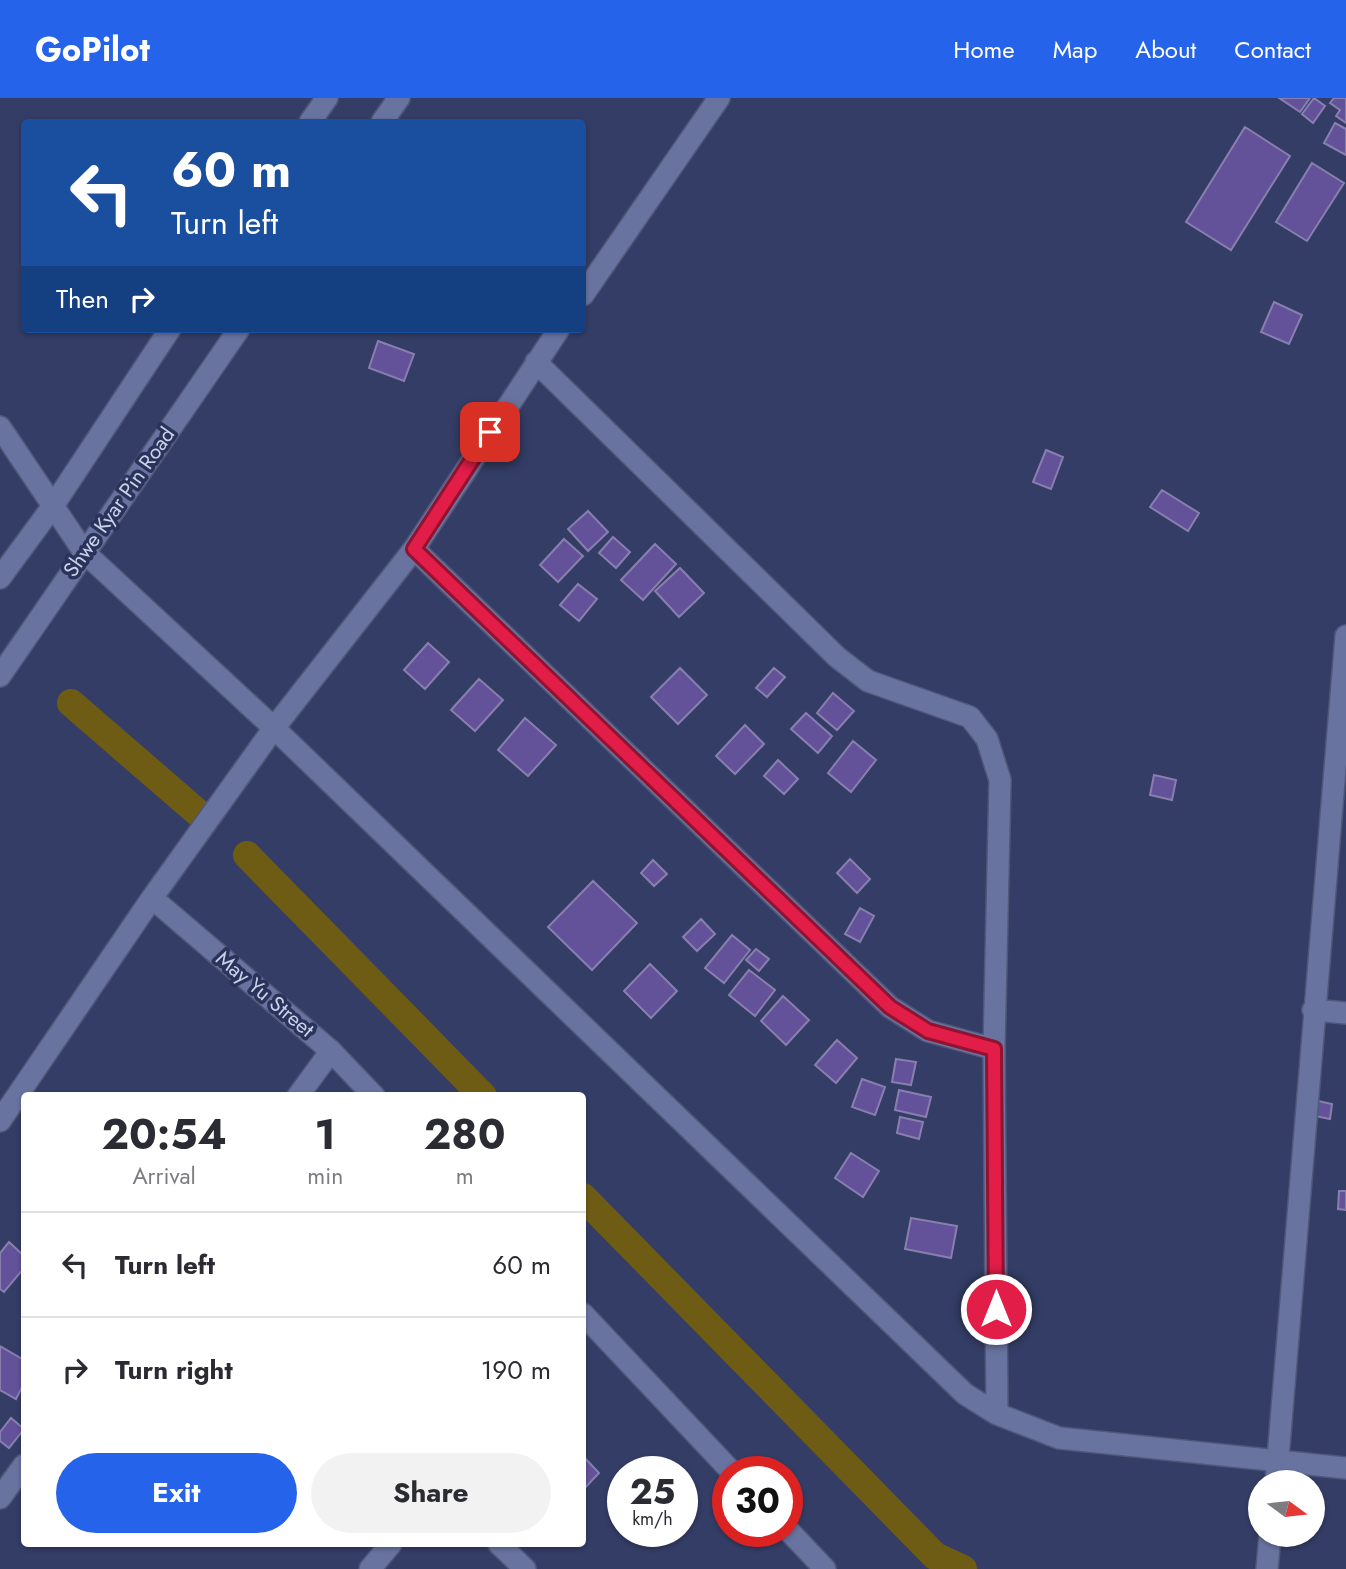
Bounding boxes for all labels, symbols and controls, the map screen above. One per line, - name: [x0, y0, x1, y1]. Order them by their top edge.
- text: GoPilot: [35, 26, 150, 73]
- text: Home: [953, 32, 1015, 67]
- text: Map: [1053, 32, 1097, 67]
- text: About: [1135, 32, 1196, 67]
- text: Contact: [1234, 32, 1311, 67]
- text: 60 m: [171, 135, 291, 205]
- icon: left: [56, 147, 147, 238]
- text: Turn left: [171, 200, 278, 246]
- text: Then: [56, 280, 109, 318]
- icon: right: [123, 280, 161, 318]
- pin: [460, 402, 520, 462]
- icon: arrive: [471, 413, 509, 451]
- street label: Shwe Kyar Pin Road: [56, 421, 182, 583]
- street label: May Yu Street: [209, 944, 321, 1044]
- text: 20:54: [102, 1104, 227, 1165]
- text: 1: [315, 1104, 336, 1165]
- text: 280: [424, 1104, 506, 1165]
- text: Arrival: [132, 1159, 196, 1193]
- text: min: [307, 1159, 343, 1193]
- text: m: [456, 1159, 474, 1193]
- icon: left: [56, 1246, 94, 1284]
- text: Turn left: [115, 1246, 215, 1284]
- text: 60 m: [492, 1246, 551, 1284]
- position arrow: [959, 1272, 1033, 1346]
- icon: right: [56, 1351, 94, 1389]
- text: Turn right: [115, 1351, 233, 1389]
- text: 190 m: [481, 1351, 551, 1389]
- button: Exit: [56, 1453, 297, 1533]
- button: Share: [311, 1453, 551, 1533]
- speed limit sign: 30: [712, 1456, 803, 1547]
- text: 25: [630, 1467, 675, 1517]
- north arrow: [1248, 1470, 1325, 1547]
- map controls: [1248, 1470, 1325, 1547]
- text: km/h: [632, 1506, 673, 1532]

